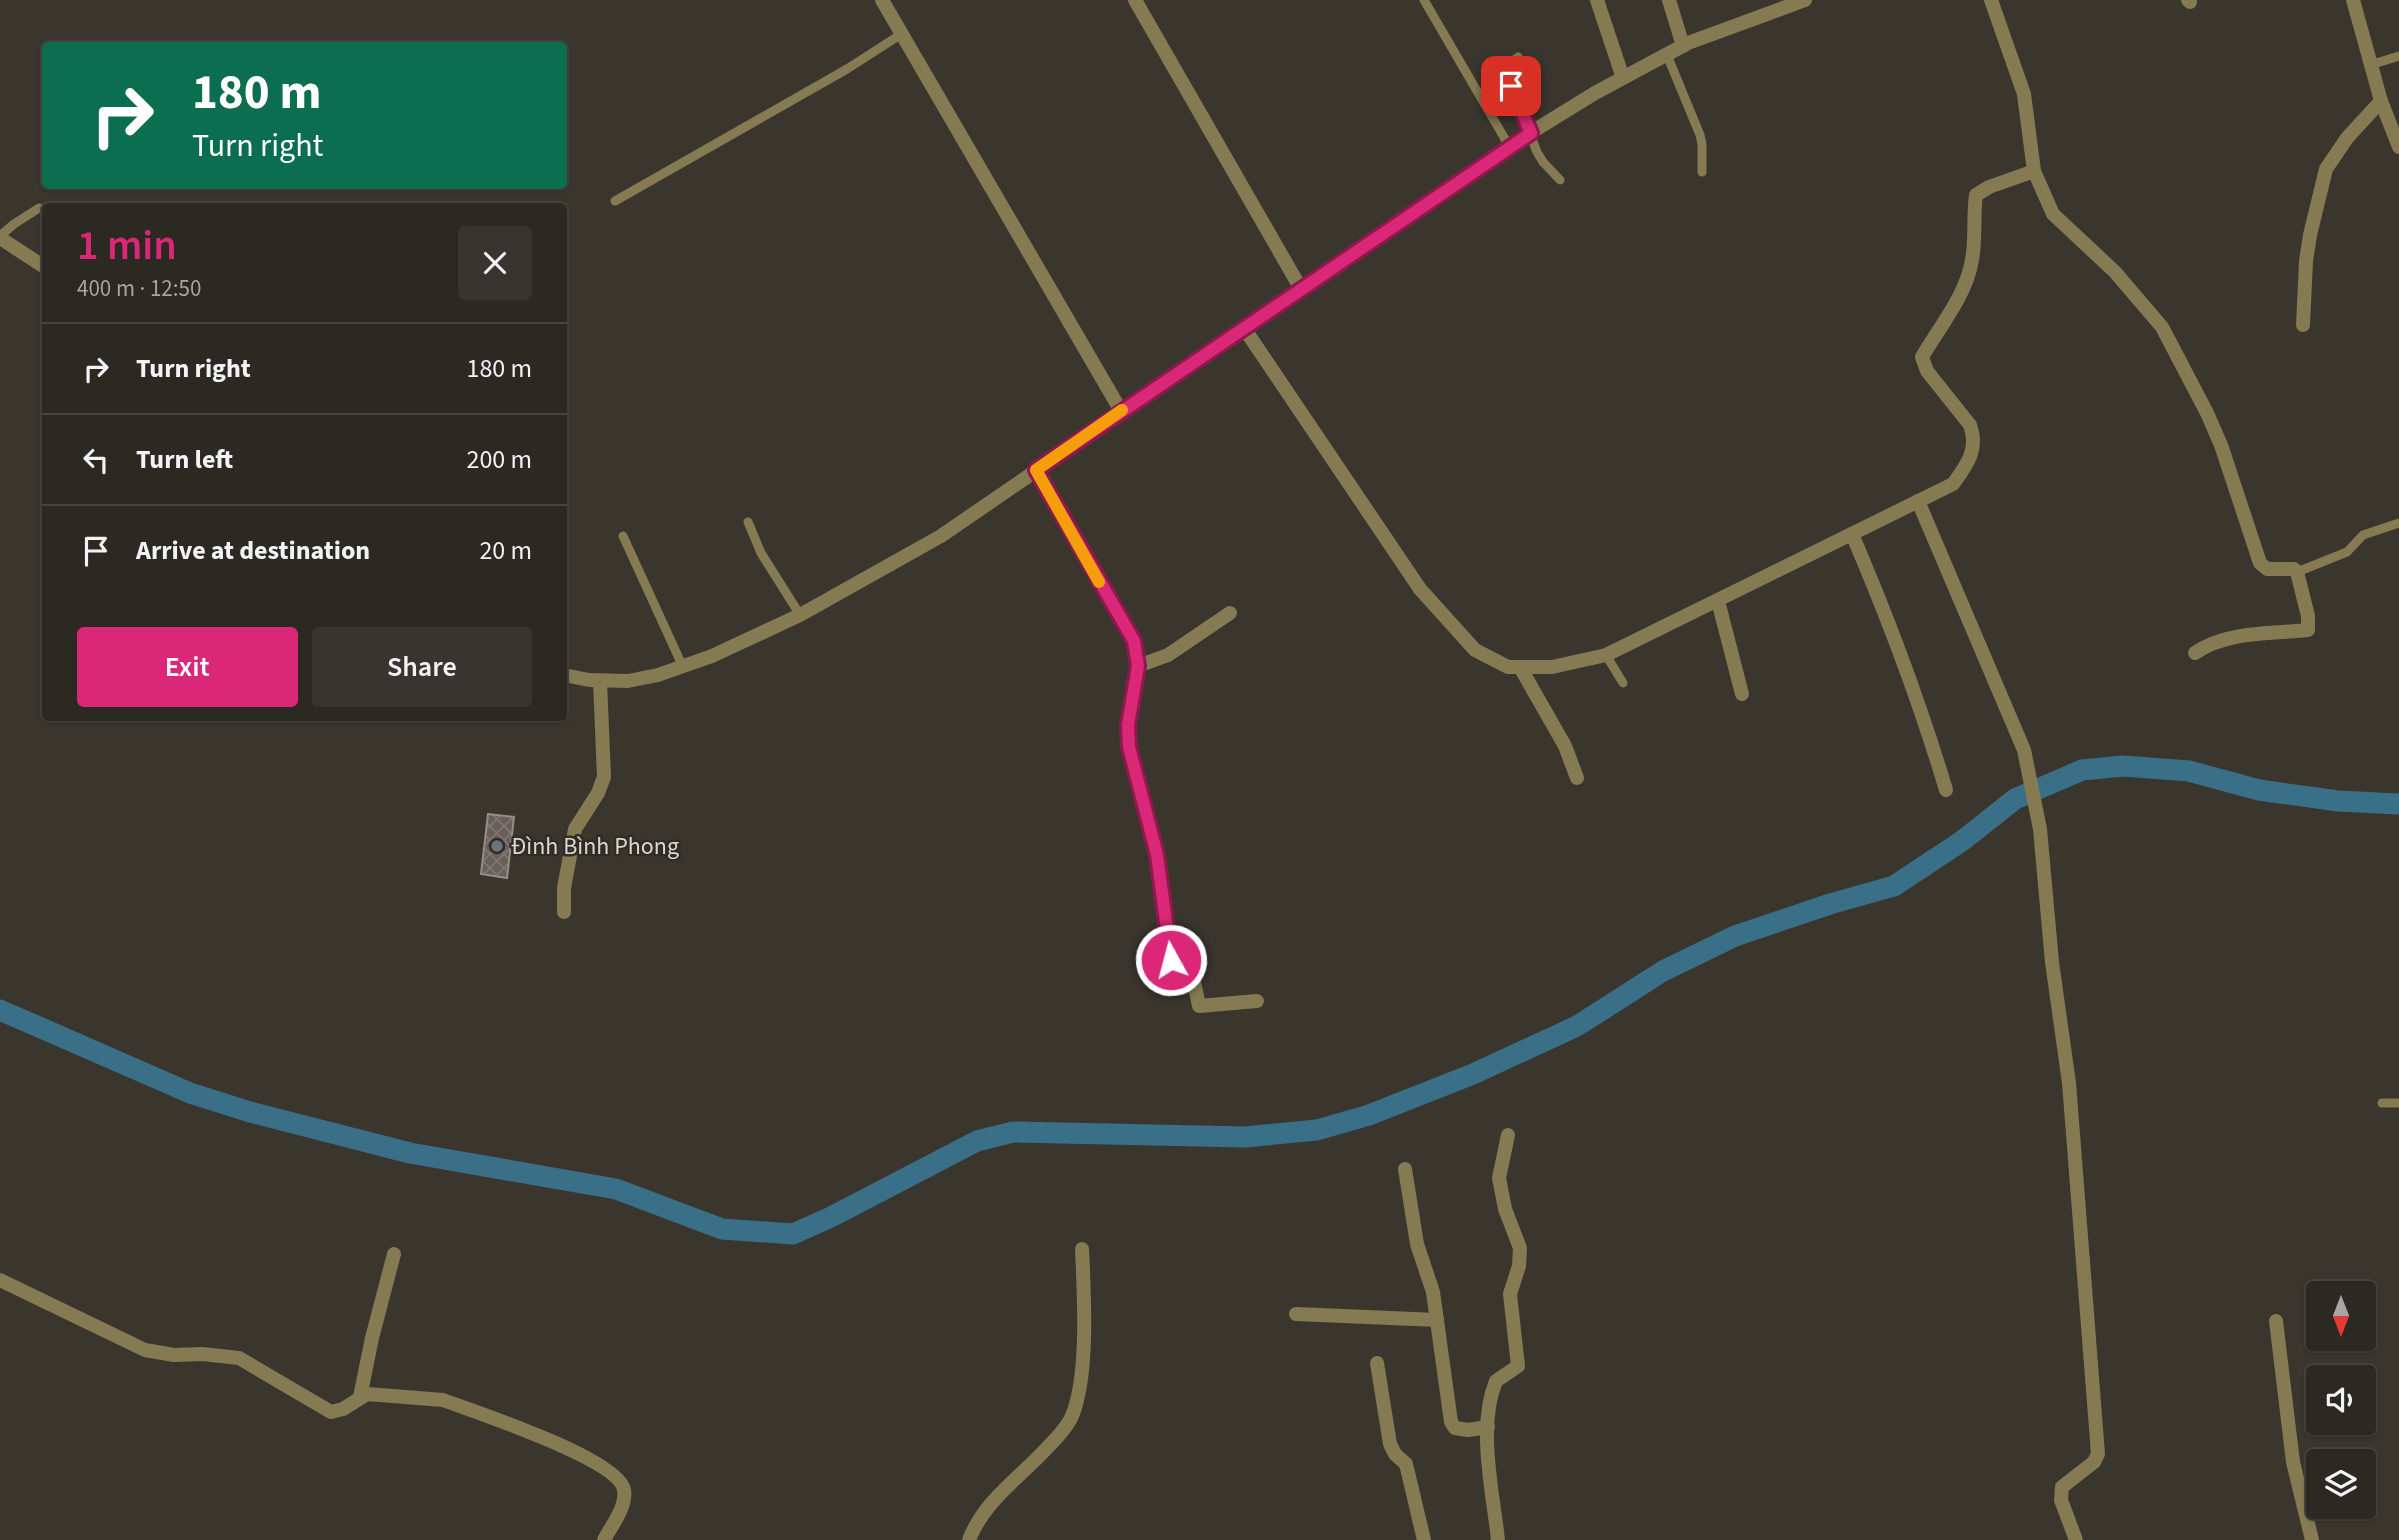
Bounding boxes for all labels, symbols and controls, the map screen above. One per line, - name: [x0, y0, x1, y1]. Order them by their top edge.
- pin: [1481, 56, 1541, 116]
- text: 180 m: [192, 58, 321, 128]
- icon: arrive: [1492, 67, 1530, 105]
- icon: right: [77, 70, 168, 161]
- text: Turn right: [192, 123, 323, 169]
- text: 1 min: [77, 216, 177, 276]
- button: close: [458, 226, 532, 300]
- text: 400 m · 12:50: [77, 272, 201, 305]
- icon: right: [77, 350, 115, 388]
- text: Turn right: [136, 350, 251, 387]
- text: 180 m: [466, 350, 532, 387]
- icon: left: [77, 441, 115, 479]
- text: Turn left: [136, 441, 233, 478]
- text: 200 m: [466, 441, 532, 478]
- icon: arrive: [77, 532, 115, 570]
- text: Arrive at destination: [136, 532, 370, 569]
- text: 20 m: [479, 532, 532, 569]
- button: Exit: [77, 627, 298, 707]
- button: Share: [312, 627, 532, 707]
- place label: Đình Bình Phong: [511, 829, 679, 864]
- marker: Đình Bình Phong: [489, 838, 505, 854]
- position arrow: [1134, 923, 1208, 997]
- north arrow: [2306, 1281, 2376, 1351]
- map controls: [2306, 1281, 2376, 1519]
- button: sound: [2306, 1365, 2376, 1435]
- button: layers: [2306, 1449, 2376, 1519]

